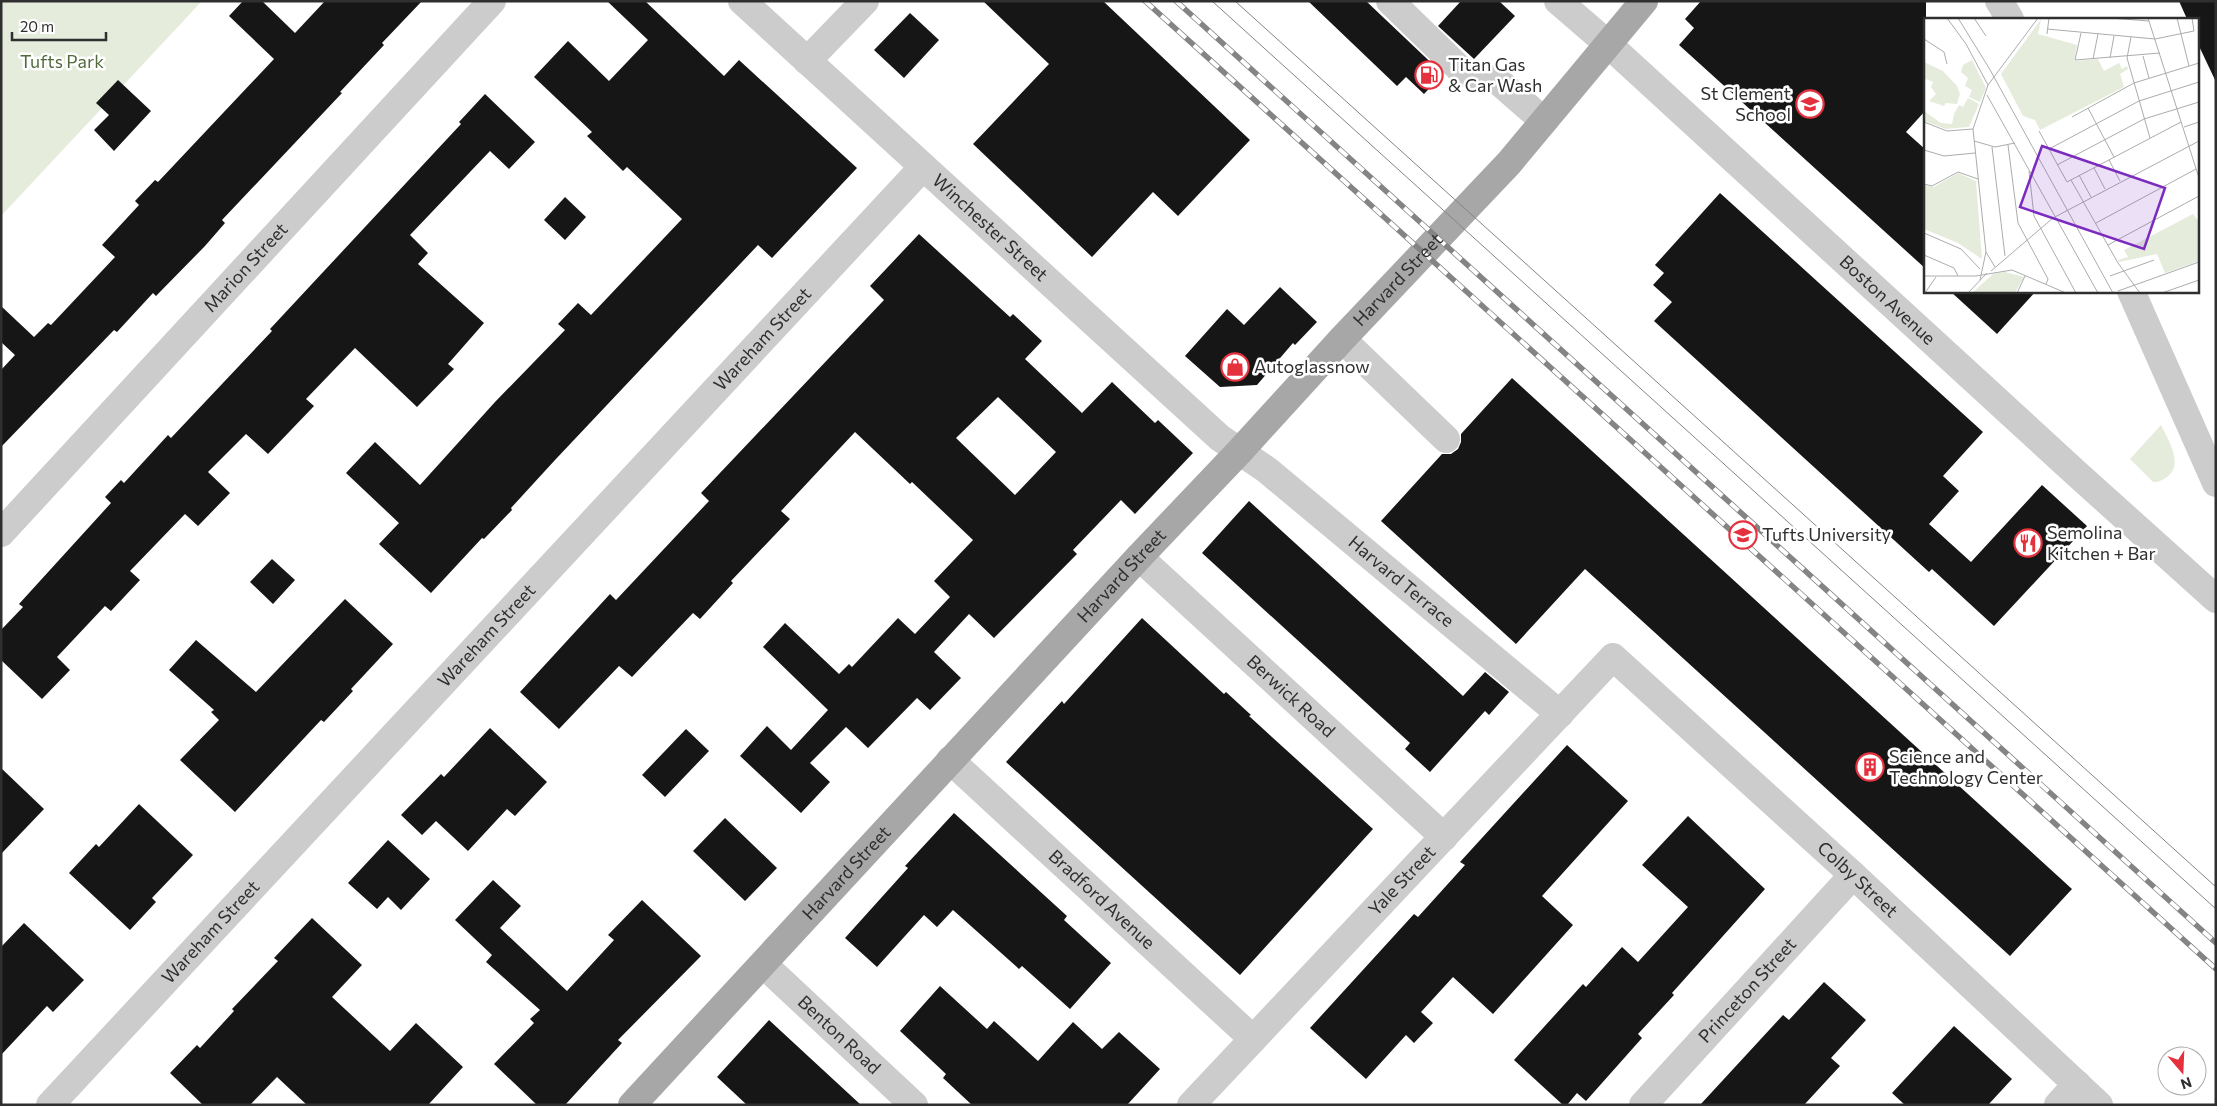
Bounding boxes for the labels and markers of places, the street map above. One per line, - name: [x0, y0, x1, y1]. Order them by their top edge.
- place label: Titan Gas & Car Wash: [1448, 53, 1542, 96]
- fuel station icon: Titan Gas & Car Wash: [1414, 60, 1444, 90]
- place label: St Clement School: [1701, 82, 1791, 125]
- school or university icon: St Clement School: [1795, 89, 1825, 119]
- shop icon: Autoglassnow: [1220, 352, 1250, 382]
- place label: Autoglassnow: [1254, 355, 1370, 377]
- school or university icon: Tufts University: [1728, 520, 1758, 550]
- place label: Semolina Kitchen + Bar: [2047, 521, 2156, 564]
- place label: Tufts University: [1762, 523, 1891, 545]
- restaurant icon: Semolina Kitchen + Bar: [2013, 528, 2043, 558]
- place label: Science and Technology Center: [1889, 745, 2043, 788]
- building icon: Science and Technology Center: [1855, 752, 1885, 782]

